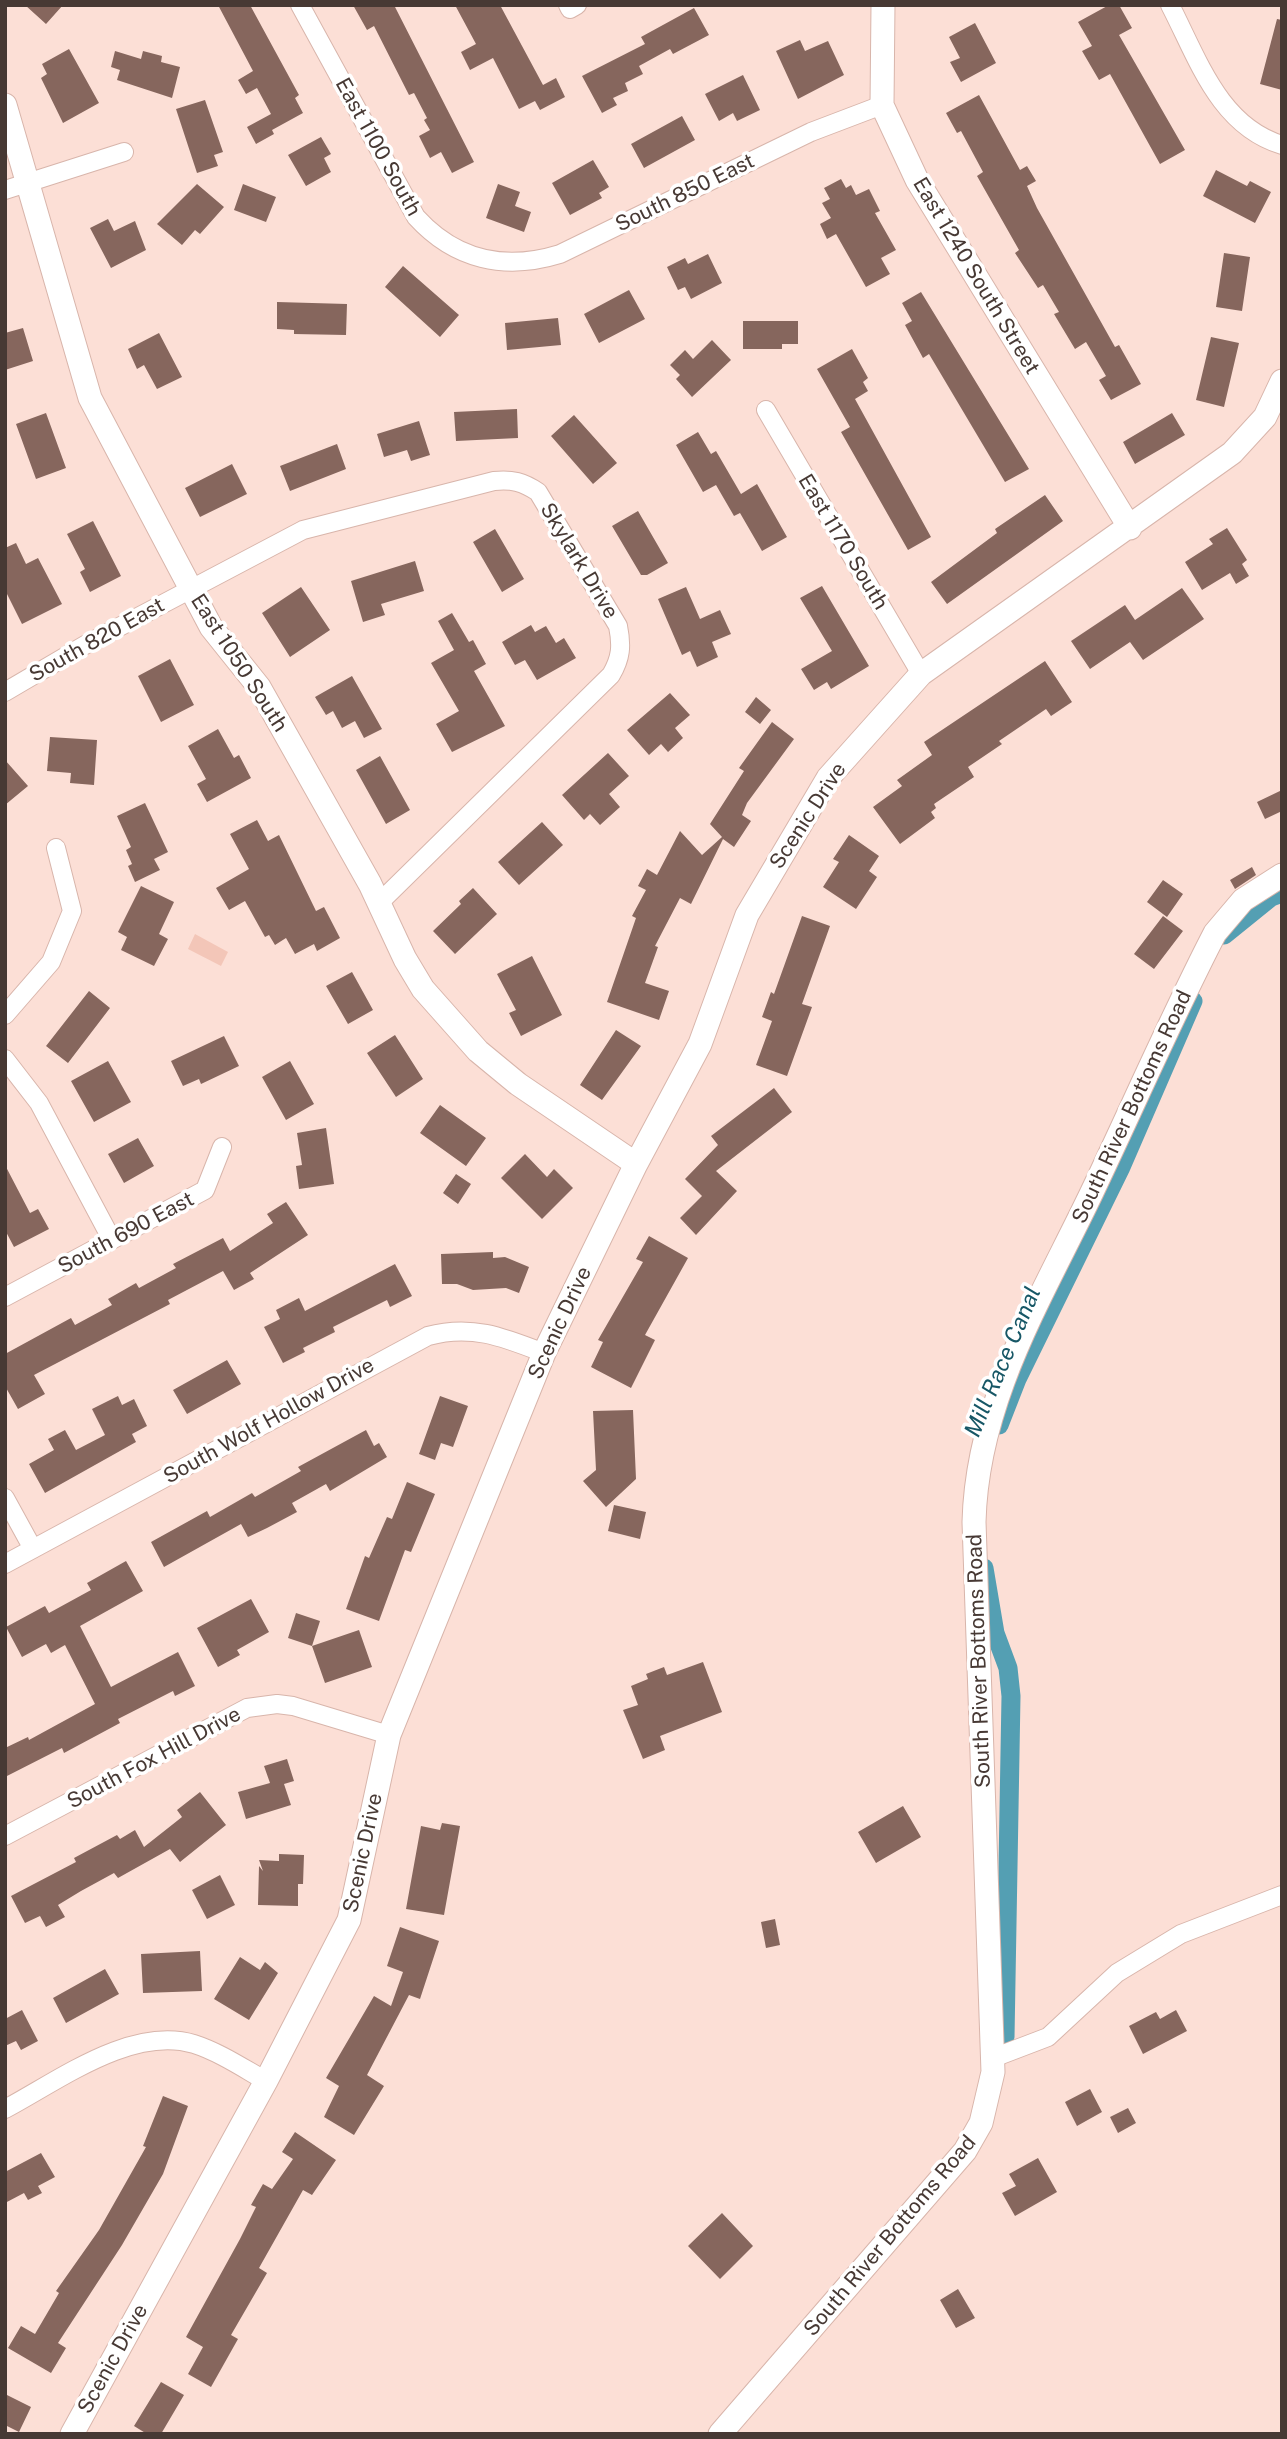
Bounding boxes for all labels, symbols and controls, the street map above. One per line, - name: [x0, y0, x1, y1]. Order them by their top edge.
- street label: East 1100 South: [330, 73, 426, 221]
- street label: South 850 East: [611, 148, 759, 238]
- street label: East 1240 South Street: [907, 173, 1045, 379]
- street label: East 1170 South: [793, 470, 893, 614]
- street label: Skylark Drive: [535, 499, 623, 623]
- street label: East 1050 South: [185, 589, 293, 737]
- street label: South 820 East: [25, 592, 169, 688]
- street label: Scenic Drive: [764, 758, 852, 874]
- street label: South River Bottoms Road: [1067, 986, 1197, 1228]
- street label: South 690 East: [54, 1187, 198, 1279]
- street label: Scenic Drive: [523, 1263, 597, 1383]
- water label: Mill Race Canal: [959, 1283, 1047, 1441]
- street label: South Wolf Hollow Drive: [159, 1353, 379, 1489]
- street label: South River Bottoms Road: [962, 1533, 996, 1789]
- street label: South Fox Hill Drive: [63, 1702, 245, 1814]
- street label: Scenic Drive: [338, 1791, 388, 1915]
- street label: South River Bottoms Road: [799, 2131, 981, 2341]
- street label: Scenic Drive: [73, 2300, 153, 2418]

